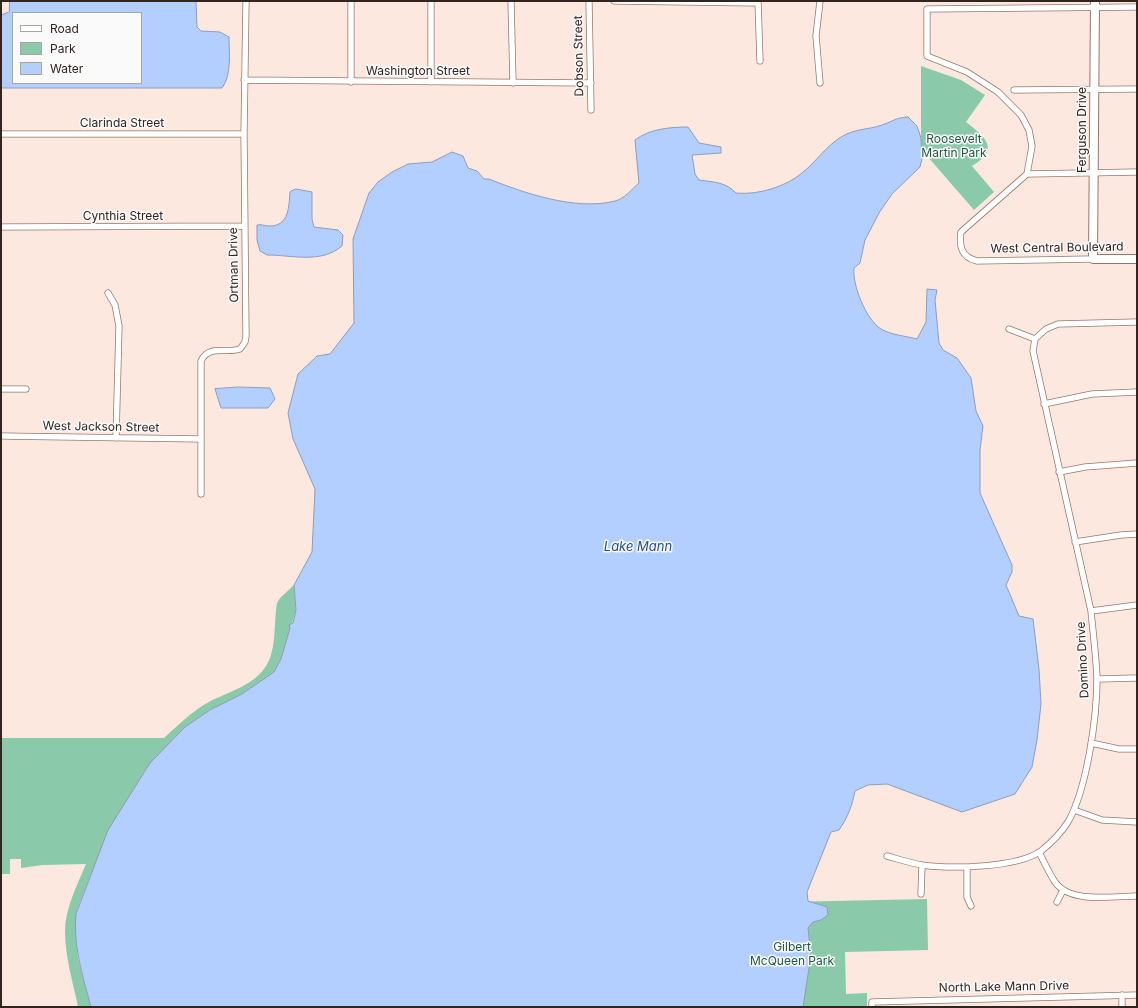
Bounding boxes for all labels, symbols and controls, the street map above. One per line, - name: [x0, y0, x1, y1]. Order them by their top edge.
- legend: [12, 12, 142, 84]
- street label: Dobson Street: [571, 15, 587, 97]
- text: Road: [50, 21, 79, 36]
- text: Park: [50, 41, 76, 56]
- text: Water: [50, 61, 83, 76]
- street label: Washington Street: [366, 64, 470, 78]
- street label: Ferguson Drive: [1075, 87, 1089, 173]
- street label: Clarinda Street: [80, 116, 164, 130]
- park label: Roosevelt Martin Park: [921, 132, 987, 160]
- street label: Cynthia Street: [83, 209, 163, 223]
- street label: Ortman Drive: [226, 227, 242, 303]
- street label: West Central Boulevard: [990, 240, 1124, 256]
- street label: West Jackson Street: [43, 419, 159, 435]
- water label: Lake Mann: [604, 539, 672, 555]
- street label: Domino Drive: [1074, 621, 1092, 699]
- park label: Gilbert McQueen Park: [750, 940, 834, 968]
- street label: North Lake Mann Drive: [939, 979, 1069, 995]

